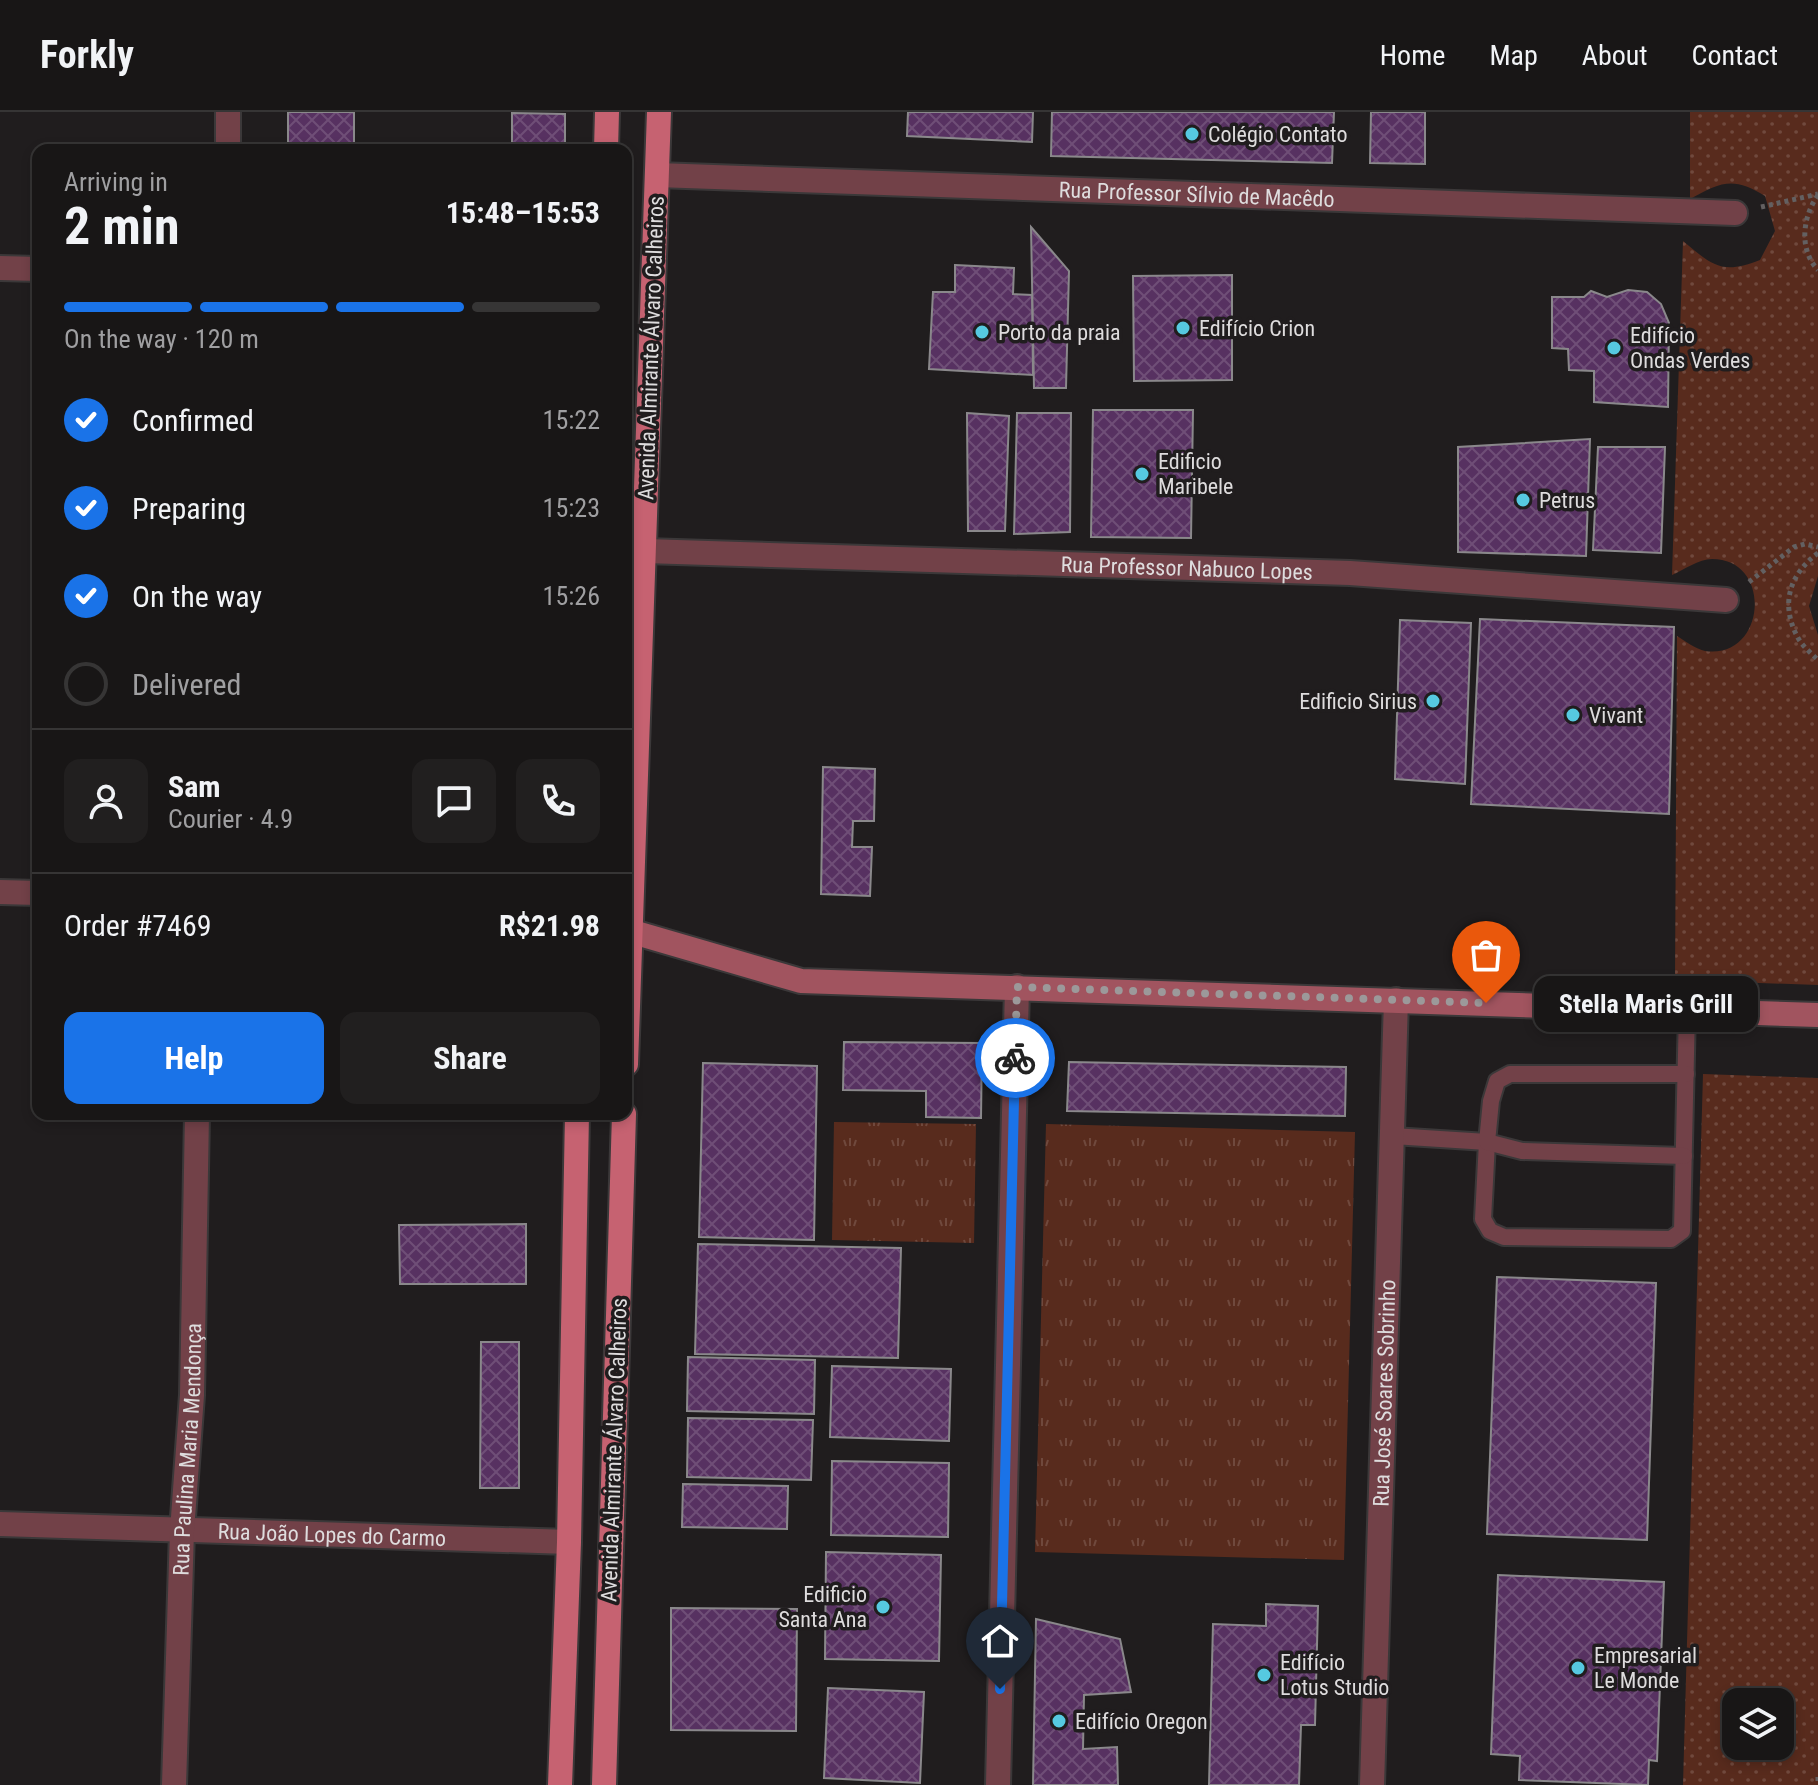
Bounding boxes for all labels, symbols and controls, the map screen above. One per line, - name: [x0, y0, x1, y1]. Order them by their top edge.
- text: Forkly: [40, 33, 134, 77]
- text: Home: [1380, 39, 1445, 72]
- text: Map: [1489, 39, 1538, 72]
- text: About: [1582, 39, 1648, 72]
- text: Contact: [1692, 39, 1778, 72]
- place label: Colégio Contato: [1208, 122, 1347, 147]
- marker: Colégio Contato: [1183, 125, 1201, 143]
- text: Arriving in: [64, 167, 168, 197]
- street label: Rua Professor Sílvio de Macêdo: [1058, 177, 1335, 211]
- text: 15:48–15:53: [446, 195, 600, 230]
- street label: Avenida Almirante Álvaro Calheiros: [633, 195, 669, 501]
- text: 2 min: [64, 196, 180, 257]
- place label: Edifício Crion: [1199, 316, 1315, 341]
- marker: Edifício Crion: [1174, 319, 1192, 337]
- place label: Porto da praia: [998, 320, 1120, 345]
- marker: Porto da praia: [973, 323, 991, 341]
- place label: Edifício Ondas Verdes: [1630, 323, 1750, 373]
- text: On the way · 120 m: [64, 324, 259, 354]
- marker: Edifício Ondas Verdes: [1605, 339, 1623, 357]
- icon: check: [64, 398, 108, 442]
- text: Confirmed: [132, 403, 254, 438]
- text: 15:22: [543, 405, 600, 435]
- place label: Edificio Maribele: [1158, 449, 1233, 499]
- marker: Edificio Maribele: [1133, 465, 1151, 483]
- icon: check: [64, 486, 108, 530]
- place label: Petrus: [1539, 488, 1595, 513]
- text: Preparing: [132, 491, 246, 526]
- marker: Petrus: [1514, 491, 1532, 509]
- text: 15:23: [543, 493, 600, 523]
- street label: Rua Professor Nabuco Lopes: [1060, 551, 1313, 584]
- icon: check: [64, 574, 108, 618]
- text: On the way: [132, 579, 262, 614]
- text: 15:26: [543, 581, 600, 611]
- text: Delivered: [132, 667, 241, 702]
- place label: Edificio Sirius: [1299, 689, 1417, 714]
- marker: Edificio Sirius: [1424, 692, 1442, 710]
- place label: Vivant: [1589, 703, 1643, 728]
- marker: Vivant: [1564, 706, 1582, 724]
- button: person: [64, 759, 148, 843]
- button: chat: [412, 759, 496, 843]
- button: phone: [516, 759, 600, 843]
- text: Sam: [168, 769, 221, 804]
- text: Courier · 4.9: [168, 804, 293, 834]
- text: Order #7469: [64, 908, 212, 943]
- text: R$21.98: [499, 908, 600, 943]
- pin: [1452, 921, 1520, 1003]
- icon: bag: [1464, 933, 1508, 977]
- callout: Stella Maris Grill: [1534, 975, 1758, 1031]
- text: Stella Maris Grill: [1559, 989, 1733, 1019]
- button: Help: [64, 1012, 324, 1104]
- button: Share: [340, 1012, 600, 1104]
- courier: [975, 1018, 1055, 1098]
- icon: bike: [993, 1036, 1037, 1080]
- street label: Rua José Soares Sobrinho: [1368, 1279, 1400, 1507]
- street label: Avenida Almirante Álvaro Calheiros: [596, 1297, 632, 1603]
- street label: Rua Paulina Maria Mendonça: [168, 1323, 206, 1576]
- street label: Rua João Lopes do Carmo: [217, 1518, 446, 1551]
- place label: Edificio Santa Ana: [778, 1582, 867, 1632]
- marker: Edificio Santa Ana: [874, 1598, 892, 1616]
- pin: [966, 1607, 1034, 1689]
- icon: home: [978, 1619, 1022, 1663]
- place label: Empresarial Le Monde: [1594, 1643, 1697, 1693]
- place label: Edifício Lotus Studio: [1280, 1650, 1389, 1700]
- marker: Empresarial Le Monde: [1569, 1659, 1587, 1677]
- marker: Edifício Lotus Studio: [1255, 1666, 1273, 1684]
- map controls: [1722, 1688, 1794, 1760]
- button: layers: [1722, 1688, 1794, 1760]
- place label: Edifício Oregon: [1075, 1709, 1208, 1734]
- marker: Edifício Oregon: [1050, 1712, 1068, 1730]

